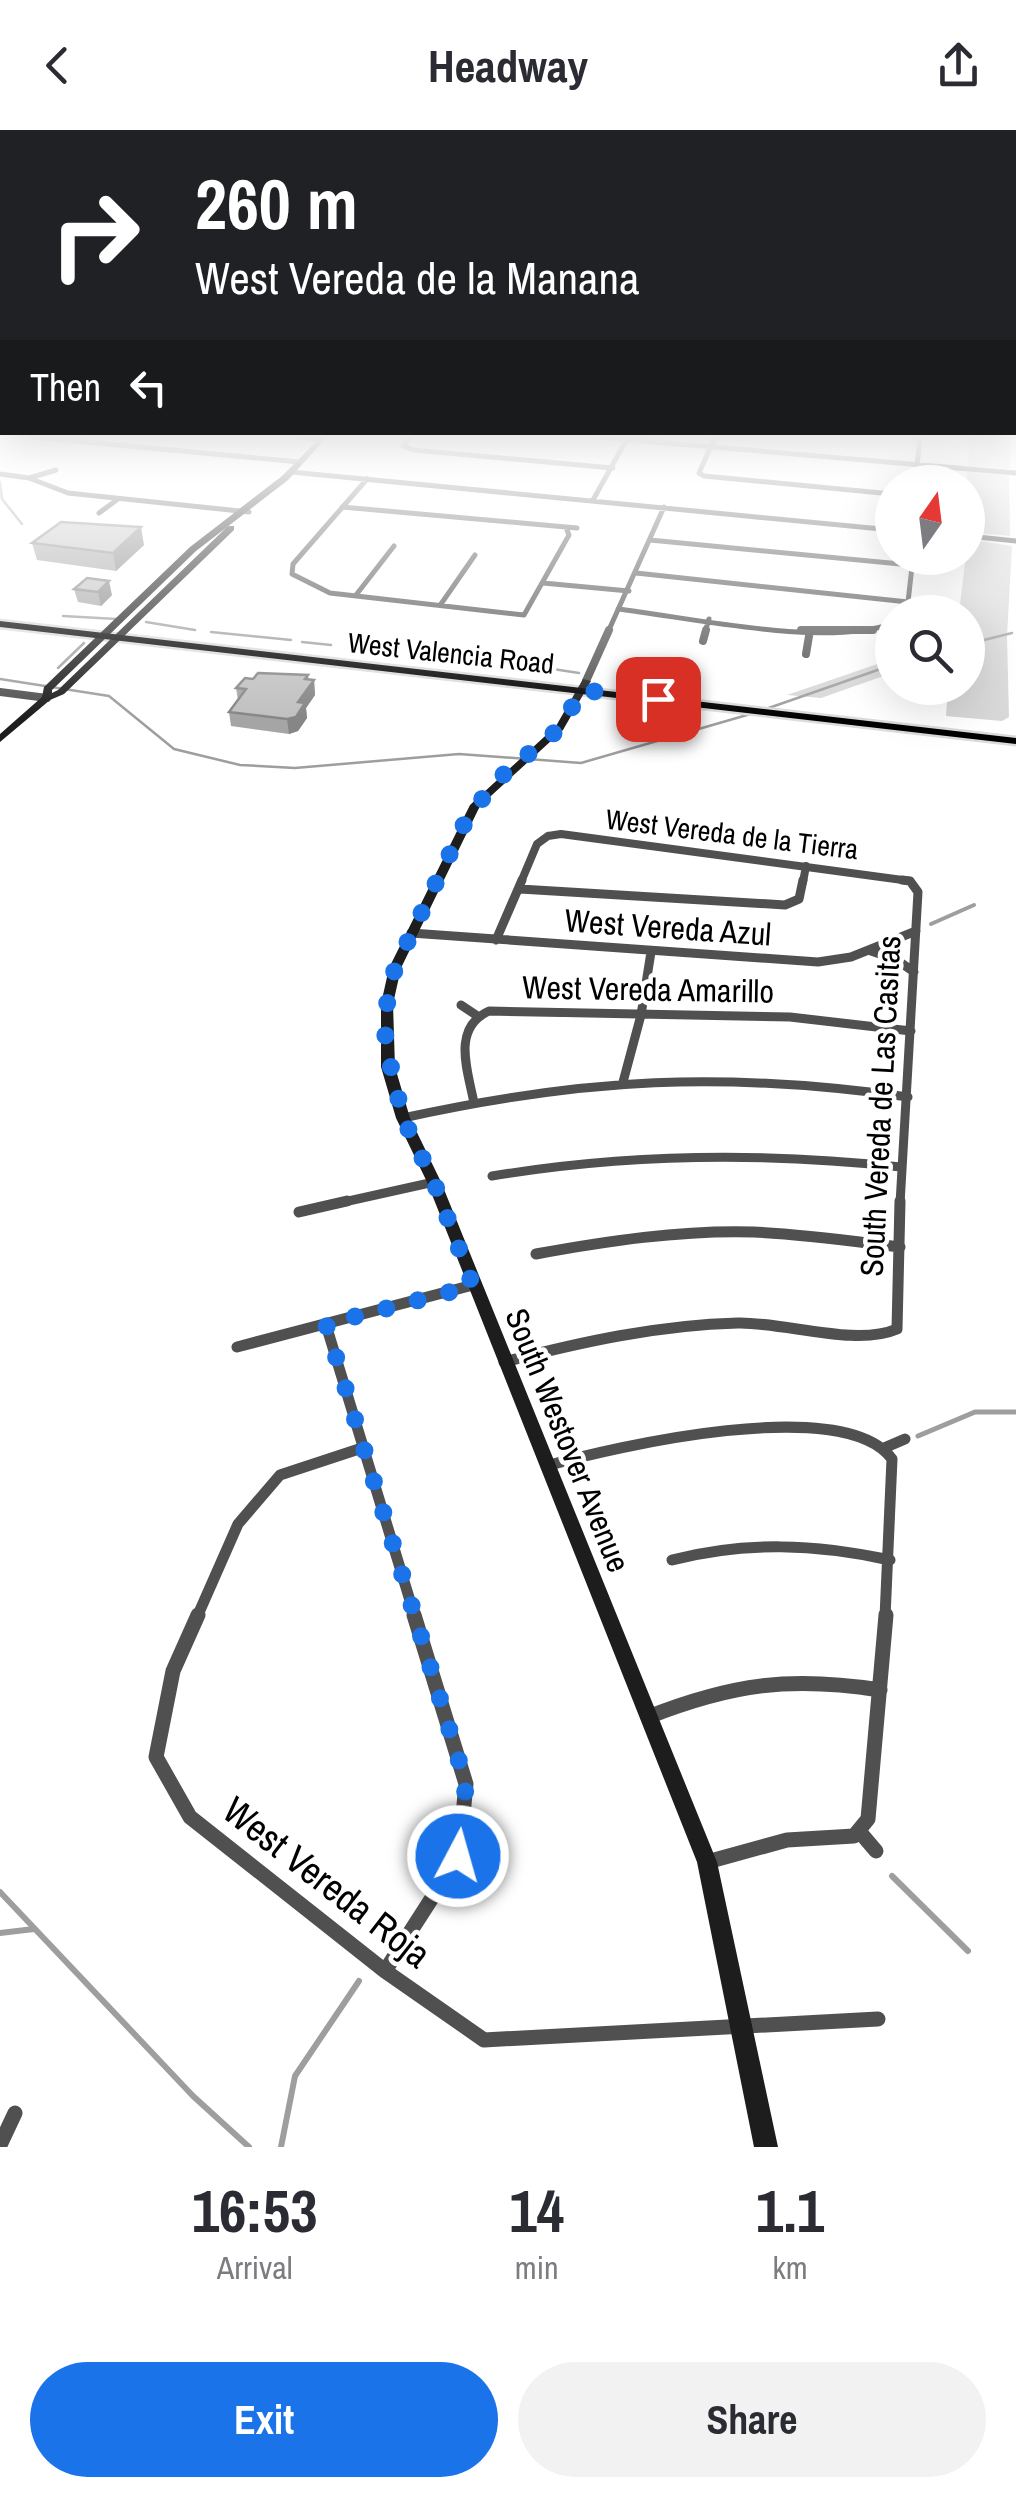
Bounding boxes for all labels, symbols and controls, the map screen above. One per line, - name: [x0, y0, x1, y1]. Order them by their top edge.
- text: Headway: [428, 35, 588, 96]
- icon: back: [30, 38, 85, 93]
- icon: share: [931, 38, 986, 93]
- text: 260 m: [195, 157, 358, 251]
- icon: right: [30, 170, 160, 300]
- text: West Vereda de la Manana: [195, 247, 640, 308]
- icon: left: [121, 360, 176, 415]
- text: Then: [30, 362, 101, 413]
- north arrow: [875, 465, 985, 575]
- map controls: [875, 465, 985, 705]
- button: search: [875, 595, 985, 705]
- street label: West Valencia Road: [346, 623, 556, 683]
- pin: [616, 657, 701, 742]
- icon: arrive: [631, 672, 686, 727]
- street label: West Vereda de la Tierra: [604, 800, 861, 868]
- street label: West Vereda Azul: [563, 898, 773, 956]
- street label: South Vereda de Las Casitas: [850, 934, 910, 1278]
- street label: West Vereda Amarillo: [522, 965, 774, 1013]
- street label: South Westover Avenue: [496, 1302, 640, 1578]
- street label: West Vereda Roja: [213, 1785, 441, 1979]
- position arrow: [406, 1804, 510, 1908]
- text: 16:53: [192, 2170, 318, 2251]
- text: 14: [509, 2170, 564, 2251]
- text: 1.1: [756, 2170, 824, 2251]
- text: Arrival: [217, 2246, 293, 2289]
- text: min: [515, 2246, 559, 2289]
- text: km: [773, 2246, 808, 2289]
- button: Exit: [30, 2362, 498, 2477]
- button: Share: [518, 2362, 986, 2477]

